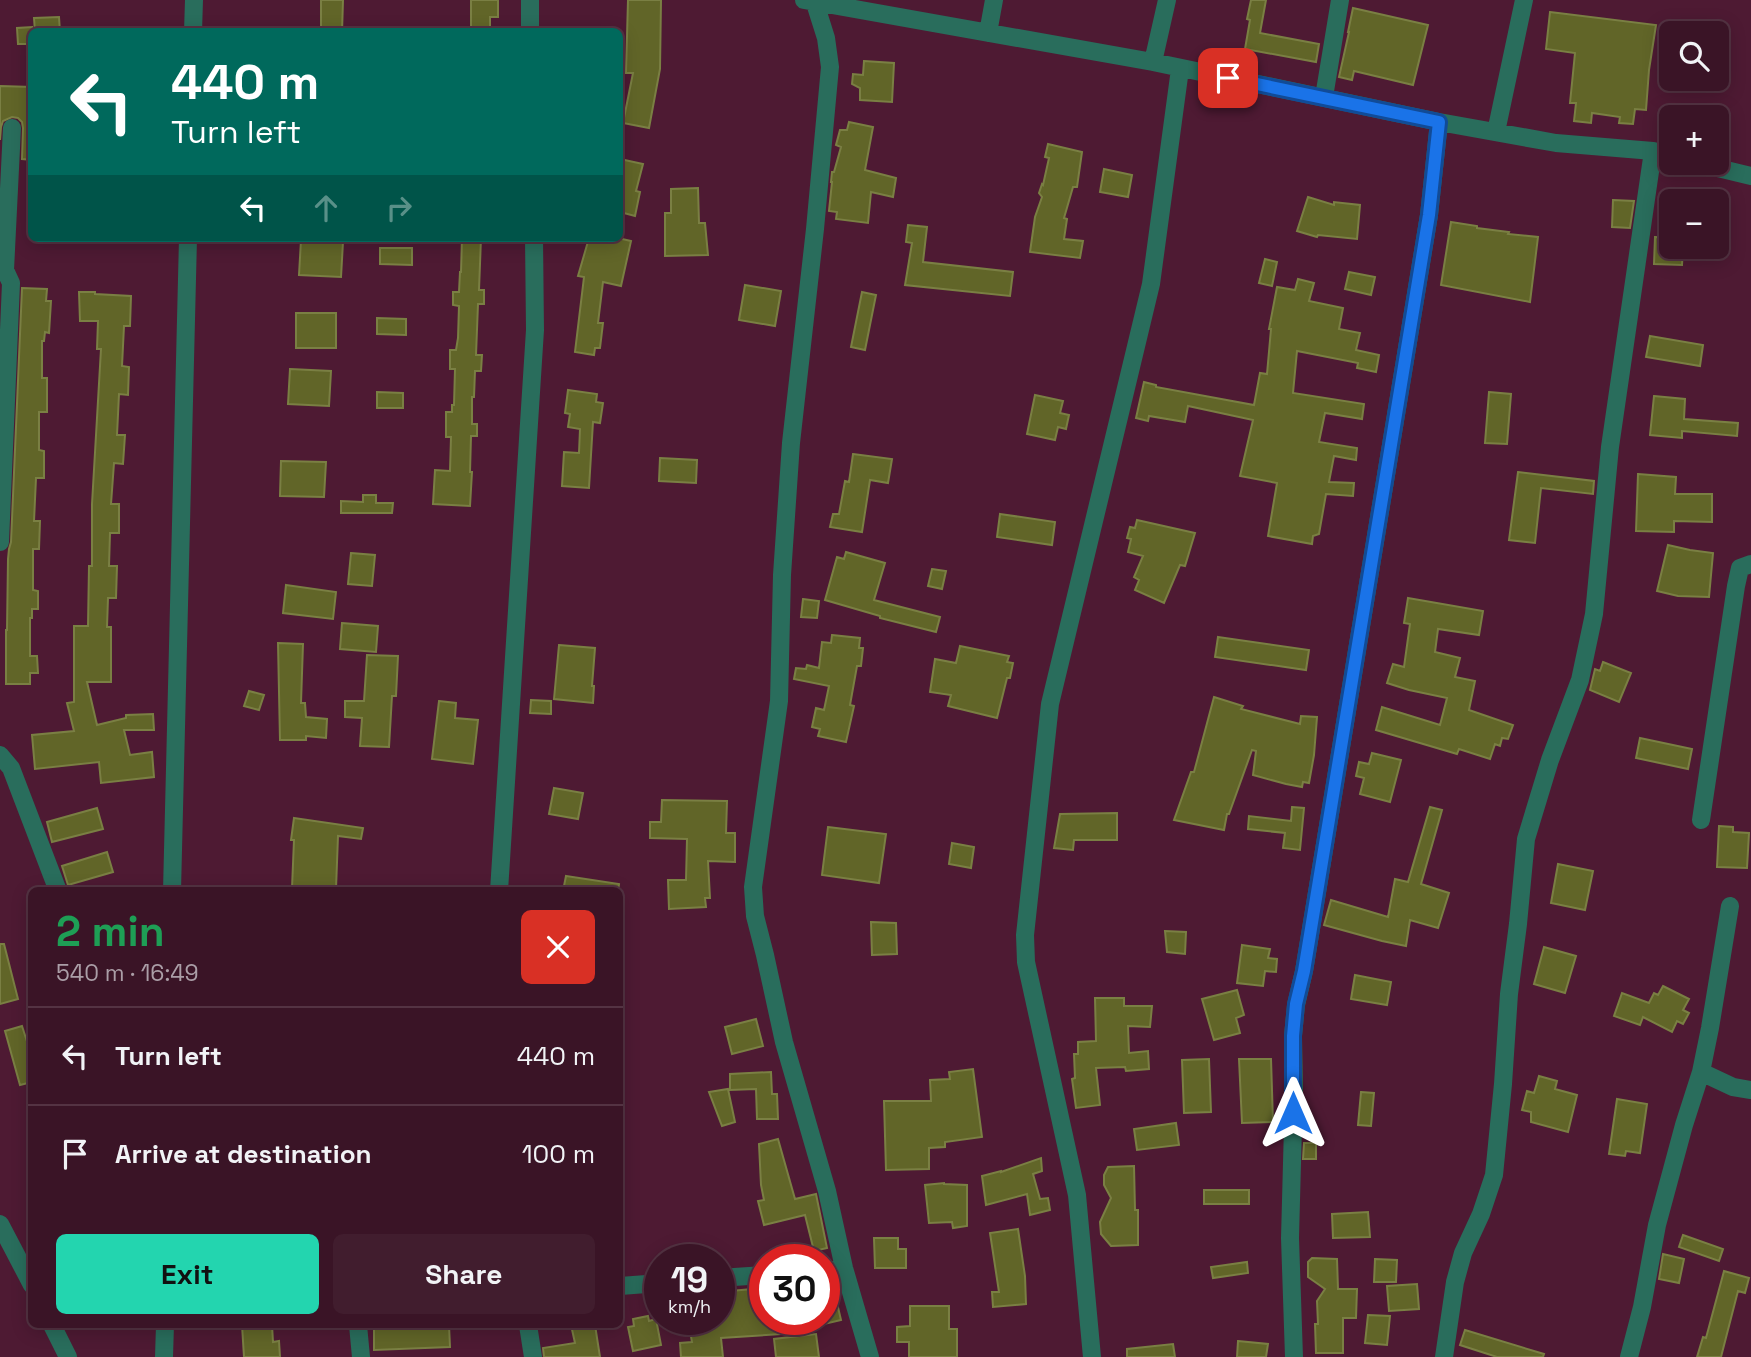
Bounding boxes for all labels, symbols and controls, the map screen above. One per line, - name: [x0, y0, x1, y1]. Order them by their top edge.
- map controls: [1659, 21, 1729, 259]
- button: search: [1659, 21, 1729, 91]
- pin: [1198, 48, 1258, 108]
- text: 440 m: [171, 51, 319, 113]
- icon: left: [56, 56, 147, 147]
- icon: arrive: [1209, 59, 1247, 97]
- button: +: [1659, 105, 1729, 175]
- text: Turn left: [171, 112, 301, 152]
- icon: left: [234, 189, 272, 227]
- icon: ahead: [307, 189, 345, 227]
- icon: right: [380, 189, 418, 227]
- button: −: [1659, 189, 1729, 259]
- text: 2 min: [56, 905, 165, 958]
- button: close: [521, 910, 595, 984]
- text: 540 m · 16:49: [56, 958, 199, 988]
- icon: left: [56, 1037, 94, 1075]
- text: Turn left: [115, 1039, 222, 1073]
- text: 440 m: [517, 1039, 595, 1073]
- position arrow: [1256, 1076, 1330, 1150]
- icon: arrive: [56, 1135, 94, 1173]
- text: Arrive at destination: [115, 1137, 372, 1171]
- text: 100 m: [522, 1137, 595, 1171]
- button: Exit: [56, 1234, 319, 1314]
- button: Share: [333, 1234, 595, 1314]
- speed limit sign: 30: [749, 1244, 840, 1335]
- text: 19: [671, 1258, 708, 1302]
- text: km/h: [668, 1295, 711, 1318]

